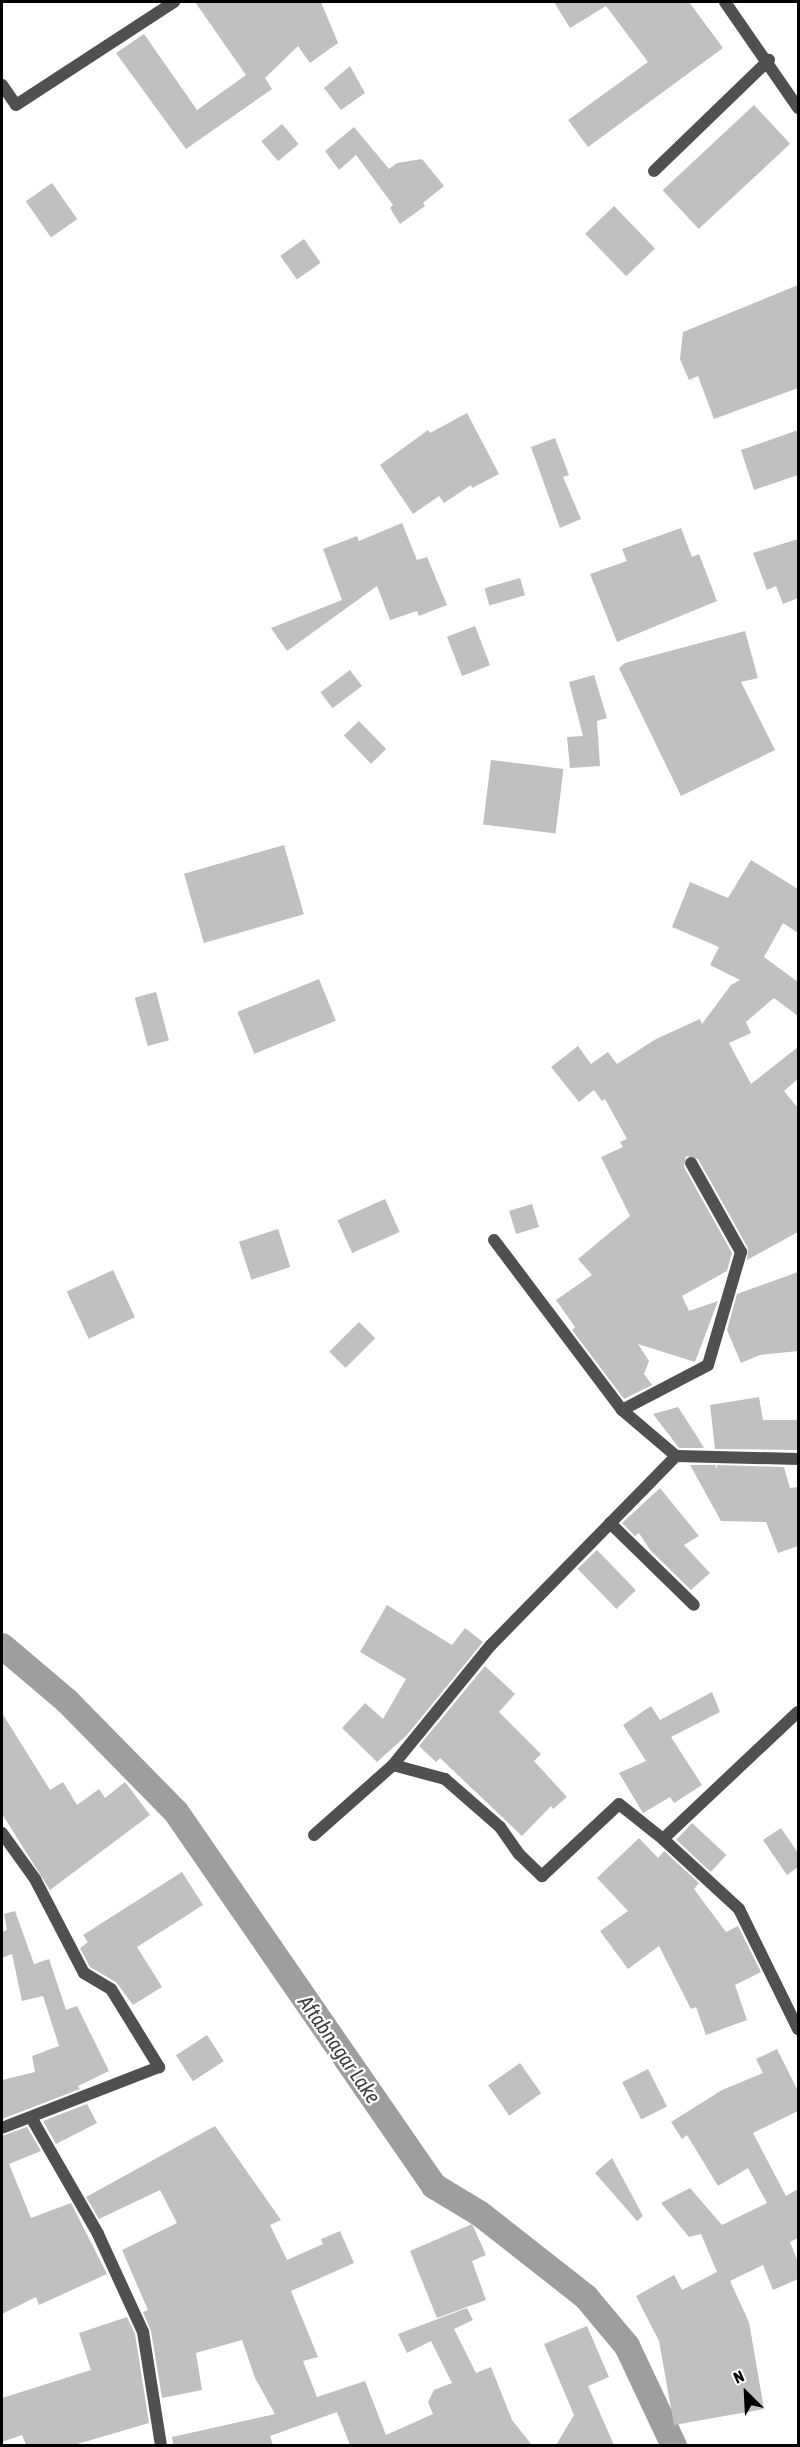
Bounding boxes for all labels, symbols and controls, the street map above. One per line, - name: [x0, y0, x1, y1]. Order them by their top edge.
- water label: Aftabnagar Lake: [294, 1990, 386, 2108]
- north arrow: [716, 2363, 776, 2423]
- text: N: [731, 2366, 747, 2387]

